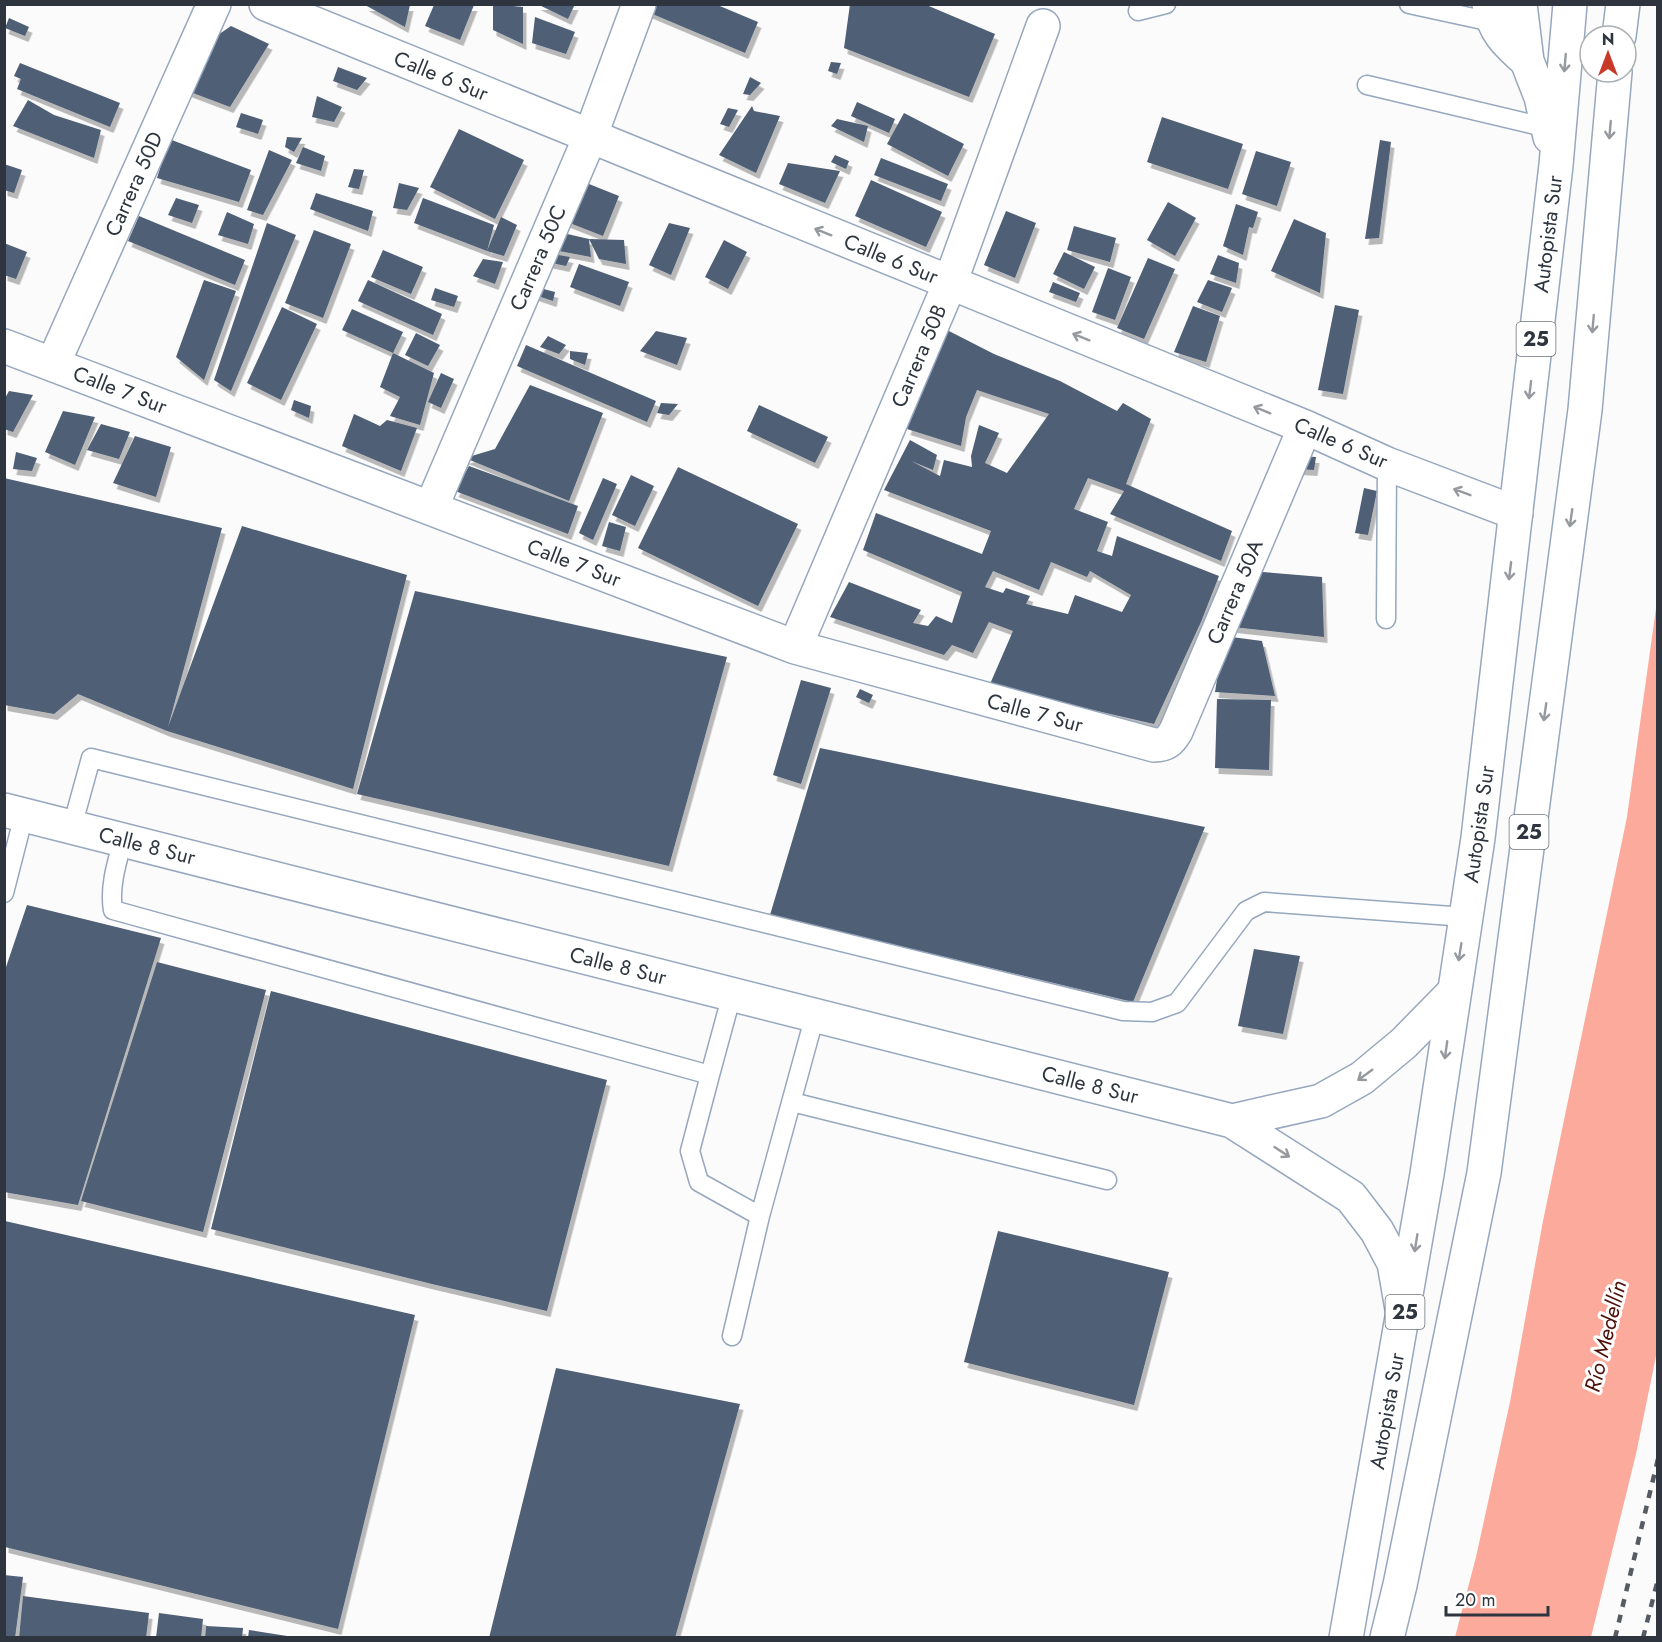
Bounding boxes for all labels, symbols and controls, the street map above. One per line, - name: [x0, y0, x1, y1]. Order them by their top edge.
- north arrow: [1578, 24, 1638, 84]
- text: N: [1602, 28, 1614, 51]
- street label: Calle 6 Sur: [389, 43, 493, 109]
- one-way arrow: [1559, 52, 1570, 72]
- one-way arrow: [1604, 120, 1615, 140]
- street label: Carrera 50D: [98, 127, 170, 241]
- street label: Autopista Sur: [1526, 173, 1570, 294]
- street label: Carrera 50C: [502, 201, 574, 315]
- one-way arrow: [814, 226, 833, 237]
- street label: Calle 6 Sur: [839, 226, 943, 292]
- street label: Carrera 50B: [884, 300, 954, 412]
- one-way arrow: [1587, 314, 1598, 334]
- road number: 25: [1516, 322, 1556, 356]
- one-way arrow: [1073, 331, 1091, 342]
- street label: Calle 7 Sur: [69, 358, 172, 422]
- one-way arrow: [1525, 380, 1536, 400]
- one-way arrow: [1253, 404, 1272, 415]
- street label: Calle 6 Sur: [1289, 410, 1393, 477]
- one-way arrow: [1453, 486, 1472, 497]
- one-way arrow: [1565, 508, 1576, 528]
- street label: Calle 7 Sur: [523, 531, 626, 595]
- street label: Carrera 50A: [1199, 535, 1271, 649]
- one-way arrow: [1504, 561, 1515, 581]
- street label: Calle 7 Sur: [984, 686, 1087, 740]
- one-way arrow: [1540, 701, 1551, 721]
- street label: Autopista Sur: [1456, 763, 1502, 885]
- road number: 25: [1510, 815, 1549, 849]
- street label: Calle 8 Sur: [95, 819, 199, 873]
- street label: Calle 8 Sur: [566, 939, 670, 993]
- one-way arrow: [1454, 942, 1465, 961]
- one-way arrow: [1440, 1040, 1451, 1059]
- street label: Calle 8 Sur: [1038, 1058, 1142, 1112]
- one-way arrow: [1357, 1068, 1373, 1081]
- one-way arrow: [1273, 1146, 1290, 1159]
- one-way arrow: [1410, 1232, 1421, 1252]
- water label: Río Medellín: [1576, 1277, 1634, 1395]
- road number: 25: [1386, 1295, 1424, 1329]
- street label: Autopista Sur: [1362, 1349, 1412, 1472]
- scale bar: [1446, 1579, 1548, 1617]
- text: 20 m: [1455, 1587, 1495, 1613]

